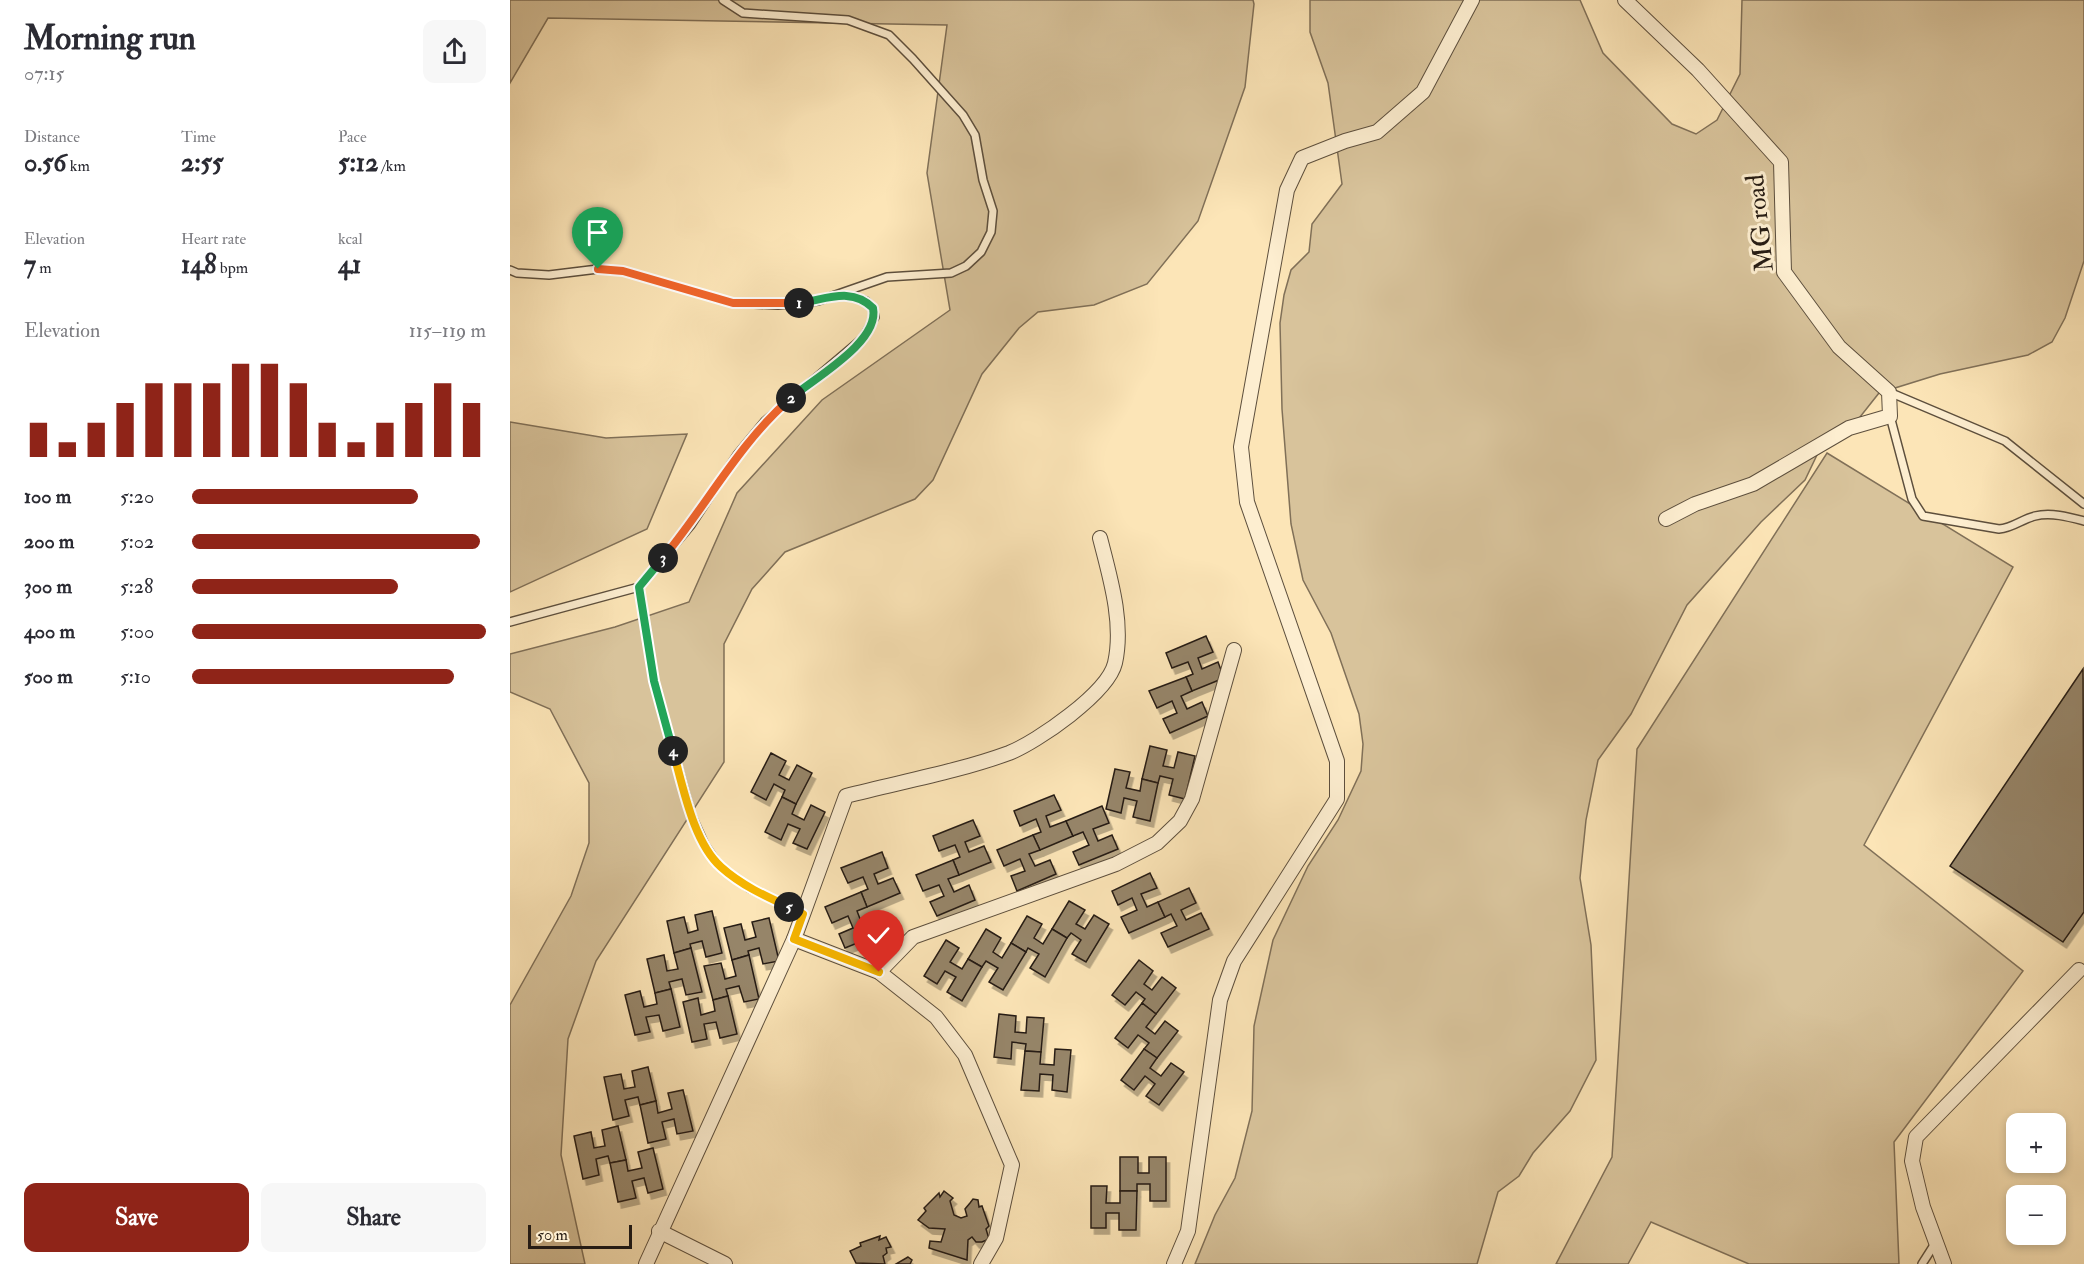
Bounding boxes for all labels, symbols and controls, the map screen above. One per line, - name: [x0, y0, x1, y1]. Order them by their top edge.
- text: Morning run: [24, 18, 196, 59]
- button: share: [423, 20, 486, 83]
- text: 07:15: [24, 61, 64, 86]
- text: Distance: [24, 127, 80, 147]
- text: Time: [181, 127, 216, 147]
- text: Pace: [338, 127, 367, 147]
- text: 0.56: [24, 147, 66, 179]
- text: 2:55: [181, 147, 223, 179]
- text: 5:12: [338, 147, 378, 179]
- text: km: [66, 156, 90, 176]
- text: /km: [378, 156, 406, 176]
- street label: MG road: [1739, 172, 1781, 273]
- pin: [572, 207, 623, 269]
- icon: arrive: [581, 216, 614, 249]
- text: Elevation: [24, 229, 85, 249]
- text: Heart rate: [181, 229, 246, 249]
- text: kcal: [338, 229, 363, 249]
- text: 7: [24, 249, 36, 281]
- text: 148: [181, 249, 217, 281]
- text: 41: [338, 249, 361, 281]
- text: m: [36, 258, 52, 278]
- text: bpm: [217, 258, 248, 278]
- pin: 1: [784, 288, 814, 318]
- text: 1: [796, 293, 802, 313]
- text: Elevation: [24, 318, 100, 343]
- text: 115–119 m: [409, 318, 486, 343]
- pin: 2: [776, 383, 806, 413]
- text: 2: [787, 388, 795, 408]
- text: 100 m: [24, 484, 71, 509]
- text: 5:20: [120, 484, 154, 509]
- text: 200 m: [24, 529, 74, 554]
- text: 5:02: [120, 529, 154, 554]
- pin: 3: [648, 543, 678, 573]
- text: 3: [660, 548, 666, 568]
- text: 300 m: [24, 574, 72, 599]
- text: 5:28: [120, 574, 153, 599]
- text: 400 m: [24, 619, 75, 644]
- text: 5:00: [120, 619, 154, 644]
- text: 500 m: [24, 664, 73, 689]
- text: 5:10: [120, 664, 151, 689]
- pin: 4: [658, 736, 688, 766]
- text: 4: [669, 741, 677, 761]
- pin: 5: [774, 892, 804, 922]
- text: 5: [785, 897, 793, 917]
- pin: [853, 910, 904, 972]
- icon: check: [862, 919, 895, 952]
- map controls: [2006, 1113, 2066, 1245]
- button: +: [2006, 1113, 2066, 1173]
- button: Save: [24, 1183, 249, 1252]
- button: Share: [261, 1183, 486, 1252]
- button: −: [2006, 1185, 2066, 1245]
- scale bar: [528, 1222, 632, 1250]
- text: 50 m: [537, 1225, 568, 1245]

